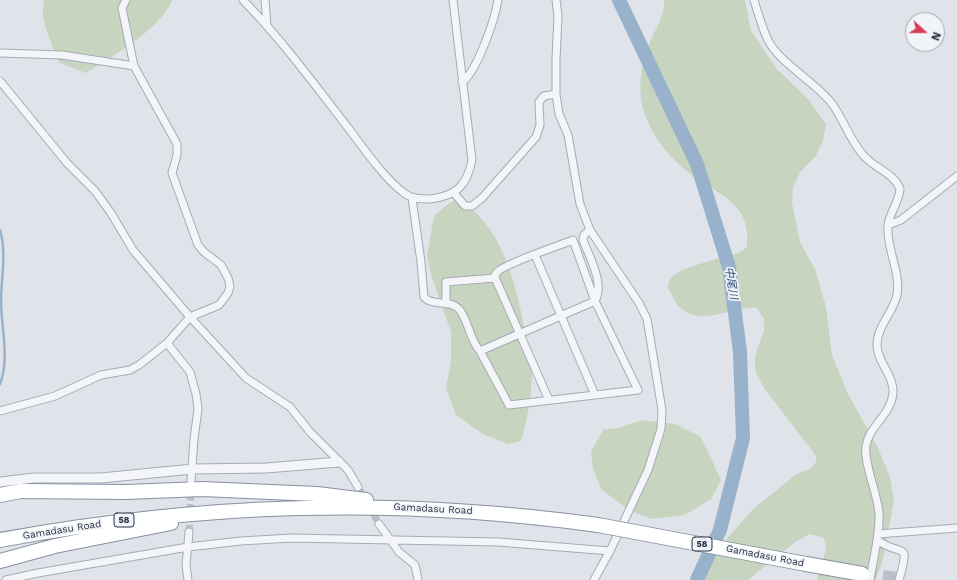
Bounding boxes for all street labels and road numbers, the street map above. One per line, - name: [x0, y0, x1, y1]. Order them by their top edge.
- street label: Gamadasu Road: [393, 501, 473, 517]
- road number: 58: [114, 513, 134, 527]
- street label: Gamadasu Road: [22, 518, 102, 542]
- road number: 58: [692, 537, 712, 551]
- street label: Gamadasu Road: [725, 543, 805, 569]

